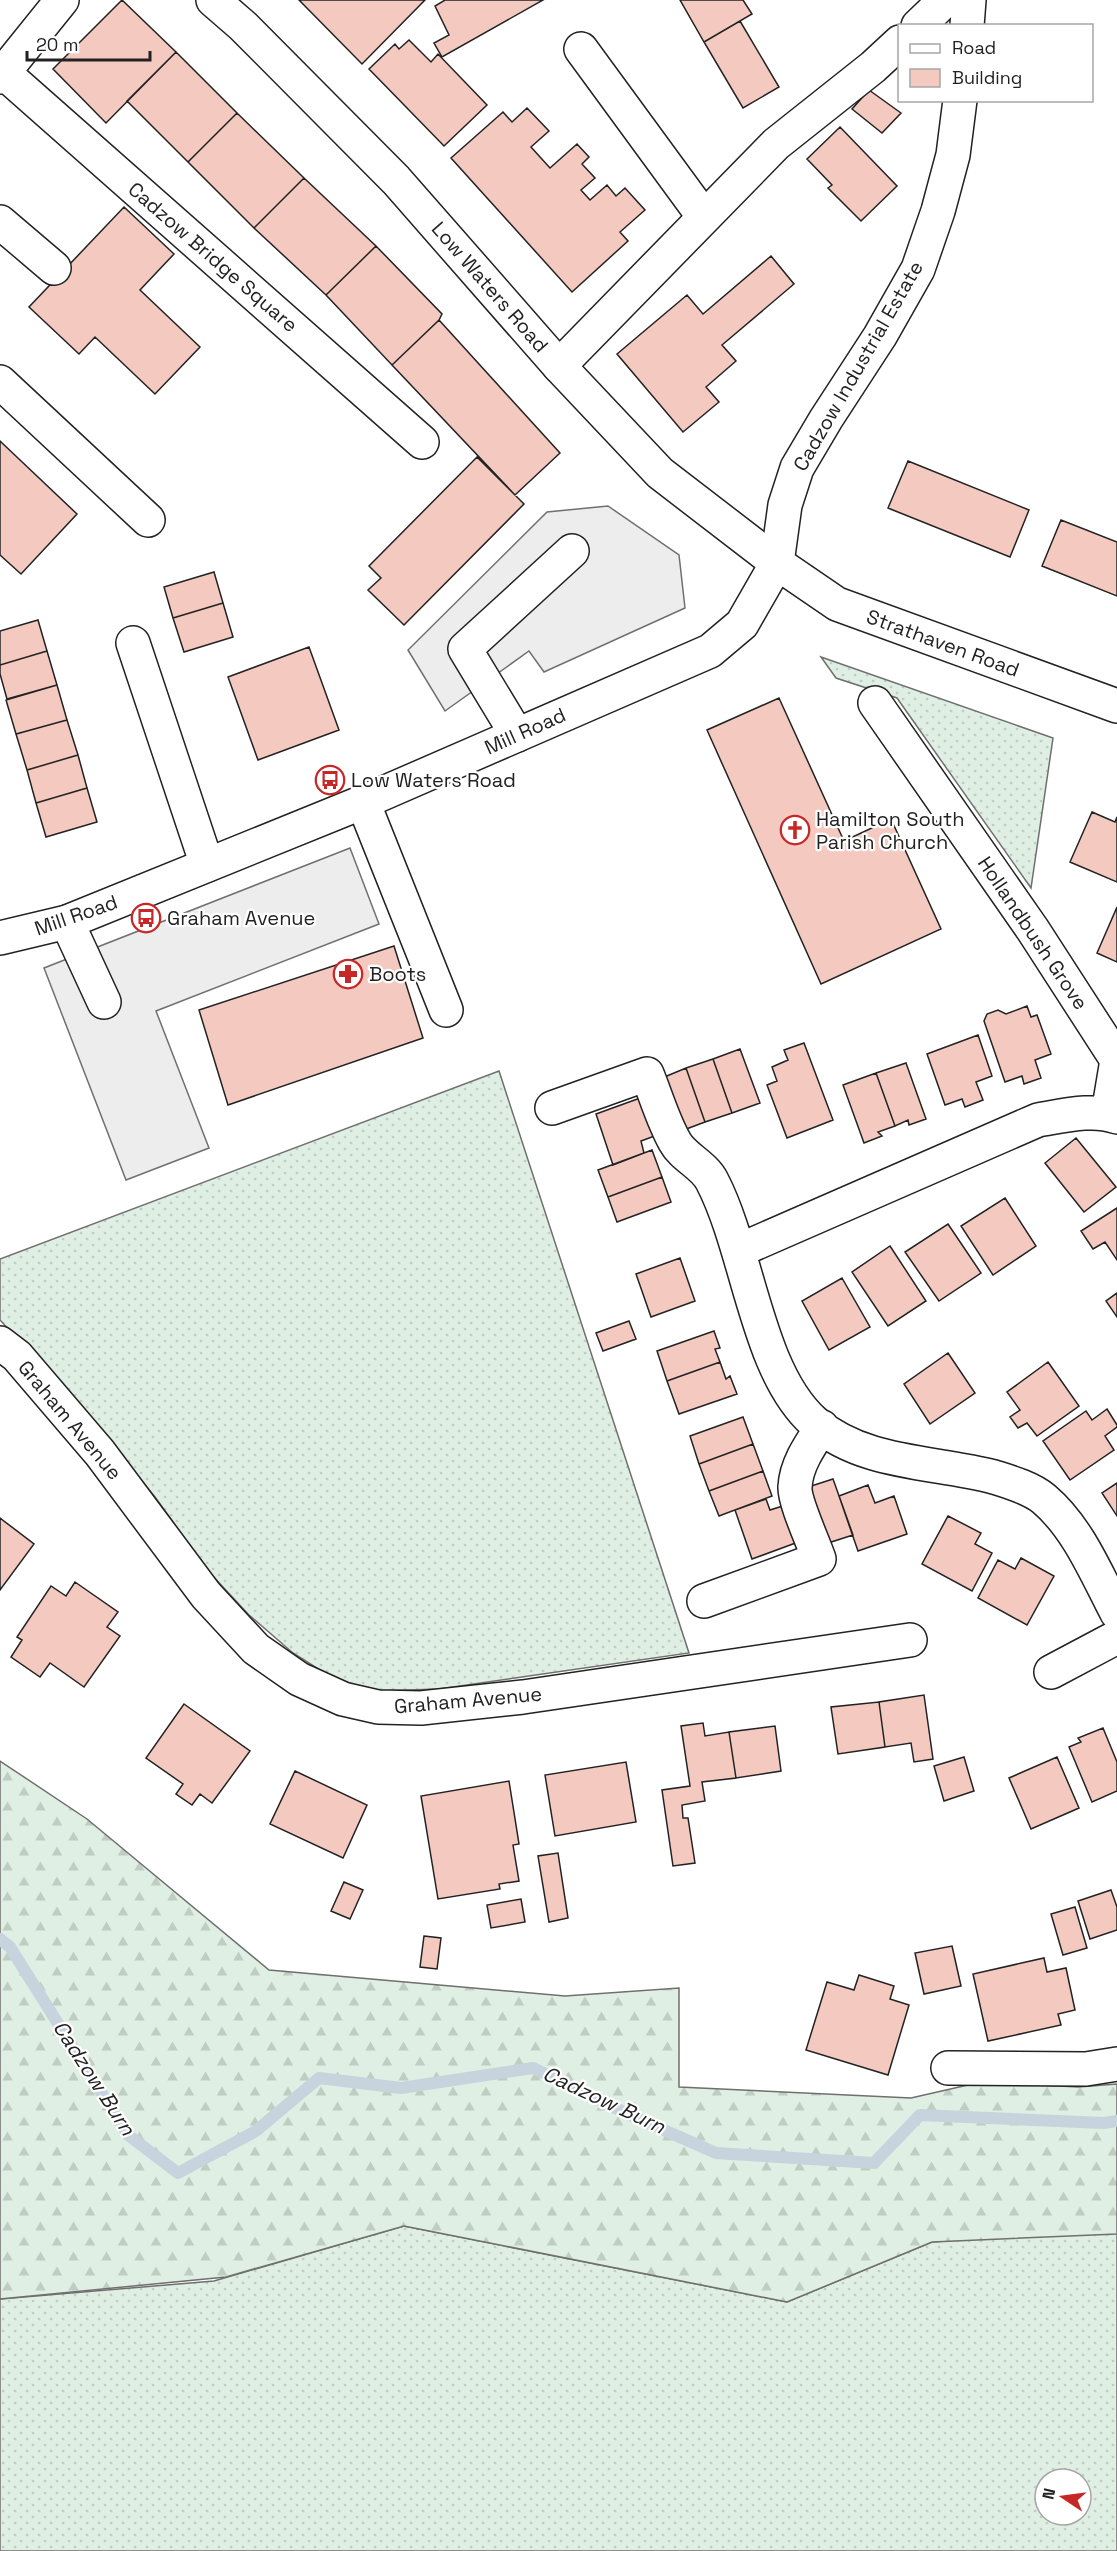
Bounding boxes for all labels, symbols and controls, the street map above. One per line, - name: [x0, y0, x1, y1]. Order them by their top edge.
- scale bar: [27, 24, 150, 62]
- legend: [898, 24, 1093, 102]
- text: 20 m: [36, 33, 79, 56]
- text: Road: [952, 36, 996, 59]
- text: Building: [952, 66, 1022, 89]
- street label: Cadzow Bridge Square: [123, 176, 303, 338]
- street label: Low Waters Road: [426, 216, 554, 358]
- street label: Cadzow Industrial Estate: [787, 256, 929, 476]
- street label: Strathaven Road: [863, 603, 1023, 683]
- street label: Mill Road: [480, 702, 570, 760]
- bus stop icon: Low Waters Road: [314, 764, 346, 796]
- place label: Low Waters Road: [351, 767, 516, 793]
- place label: Hamilton South Parish Church: [816, 806, 965, 855]
- church icon: Hamilton South Parish Church: [779, 814, 811, 846]
- street label: Hollandbush Grove: [972, 851, 1094, 1015]
- street label: Mill Road: [31, 889, 121, 941]
- bus stop icon: Graham Avenue: [130, 902, 162, 934]
- place label: Graham Avenue: [167, 905, 315, 931]
- pharmacy icon: Boots: [332, 958, 364, 990]
- place label: Boots: [369, 961, 426, 987]
- street label: Graham Avenue: [12, 1355, 128, 1485]
- street label: Graham Avenue: [393, 1681, 543, 1719]
- water label: Cadzow Burn: [47, 2015, 142, 2141]
- water label: Cadzow Burn: [539, 2059, 671, 2140]
- north arrow: [1033, 2467, 1093, 2527]
- text: N: [1037, 2486, 1060, 2501]

